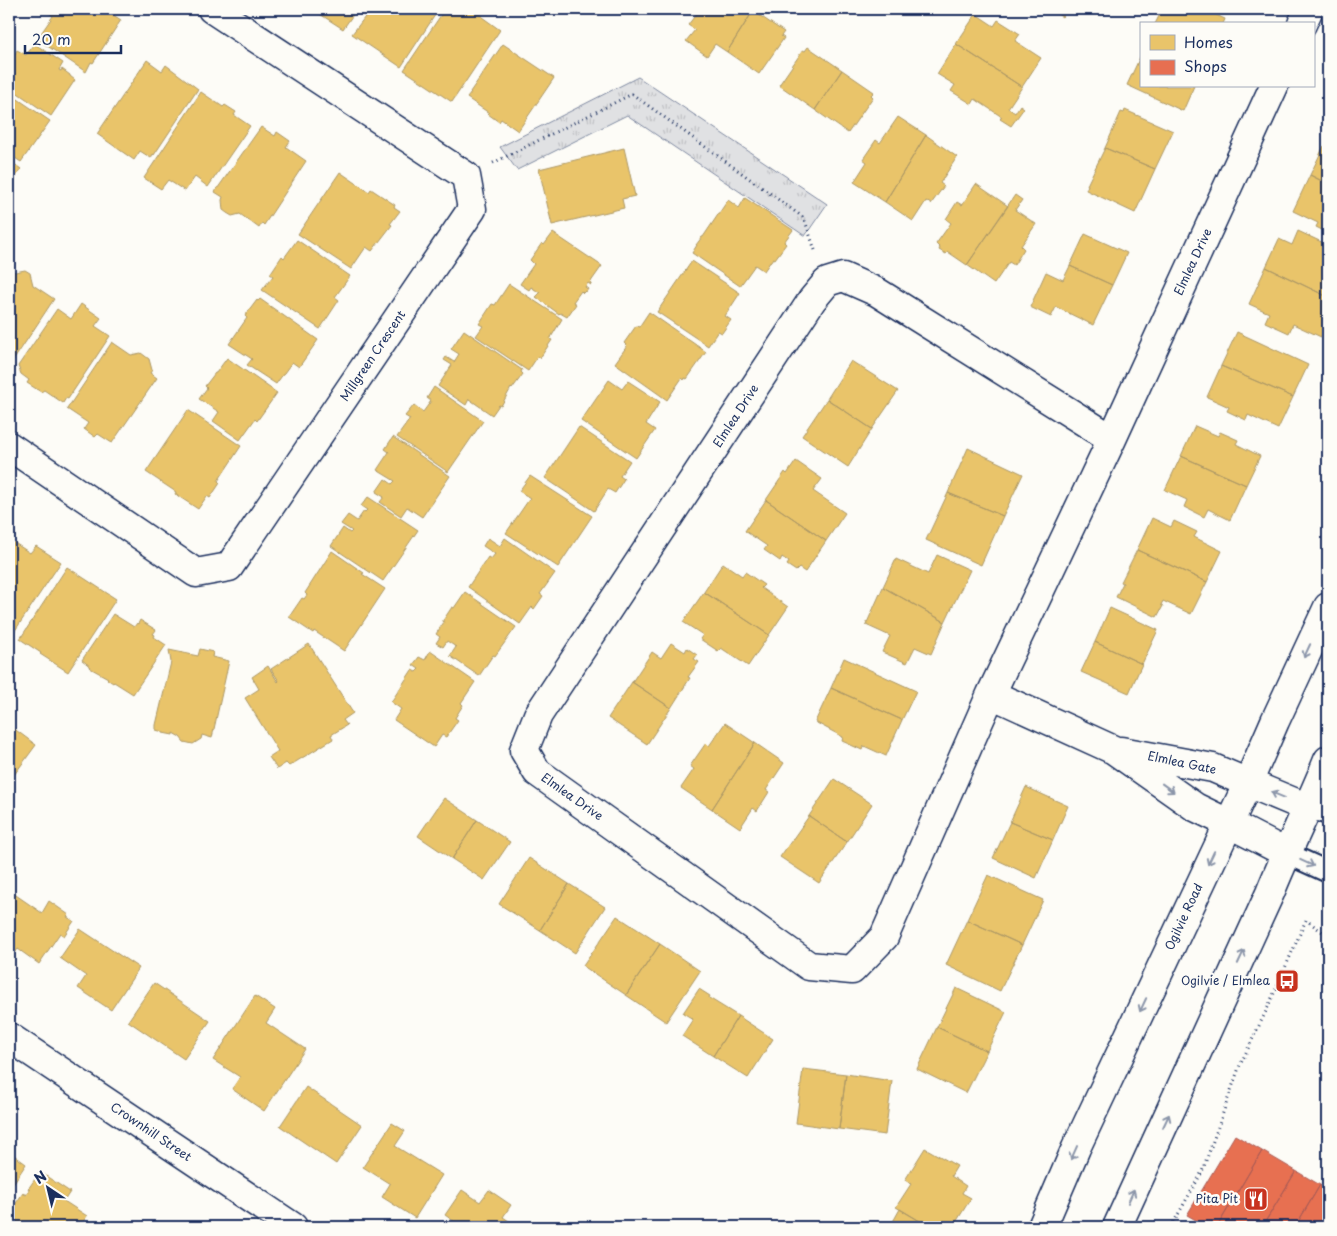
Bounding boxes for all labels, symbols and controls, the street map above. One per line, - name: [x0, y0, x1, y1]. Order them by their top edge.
- scale bar: [25, 22, 121, 54]
- legend: [1140, 22, 1314, 88]
- text: 20 m: [32, 27, 71, 50]
- text: Homes: [1184, 30, 1233, 53]
- text: Shops: [1184, 54, 1227, 77]
- street label: Elmlea Drive: [1169, 225, 1215, 298]
- street label: Millgreen Crescent: [335, 306, 409, 404]
- street label: Elmlea Drive: [708, 380, 762, 451]
- one-way arrow: [1302, 643, 1312, 658]
- street label: Elmlea Gate: [1146, 746, 1218, 778]
- street label: Elmlea Drive: [538, 768, 607, 824]
- one-way arrow: [1161, 783, 1175, 793]
- one-way arrow: [1271, 790, 1286, 800]
- one-way arrow: [1206, 850, 1216, 865]
- one-way arrow: [1299, 858, 1314, 868]
- street label: Ogilvie Road: [1160, 880, 1206, 953]
- one-way arrow: [1236, 950, 1246, 965]
- bus stop icon: Ogilvie / Elmlea: [1274, 968, 1300, 994]
- place label: Ogilvie / Elmlea: [1181, 971, 1271, 989]
- one-way arrow: [1137, 998, 1147, 1013]
- street label: Crownhill Street: [107, 1097, 196, 1165]
- one-way arrow: [1161, 1114, 1171, 1129]
- one-way arrow: [1068, 1145, 1078, 1160]
- north arrow: [22, 1164, 72, 1214]
- text: N: [30, 1165, 51, 1189]
- restaurant icon: Pita Pit: [1243, 1186, 1269, 1212]
- one-way arrow: [1127, 1189, 1137, 1204]
- place label: Pita Pit: [1196, 1189, 1238, 1207]

